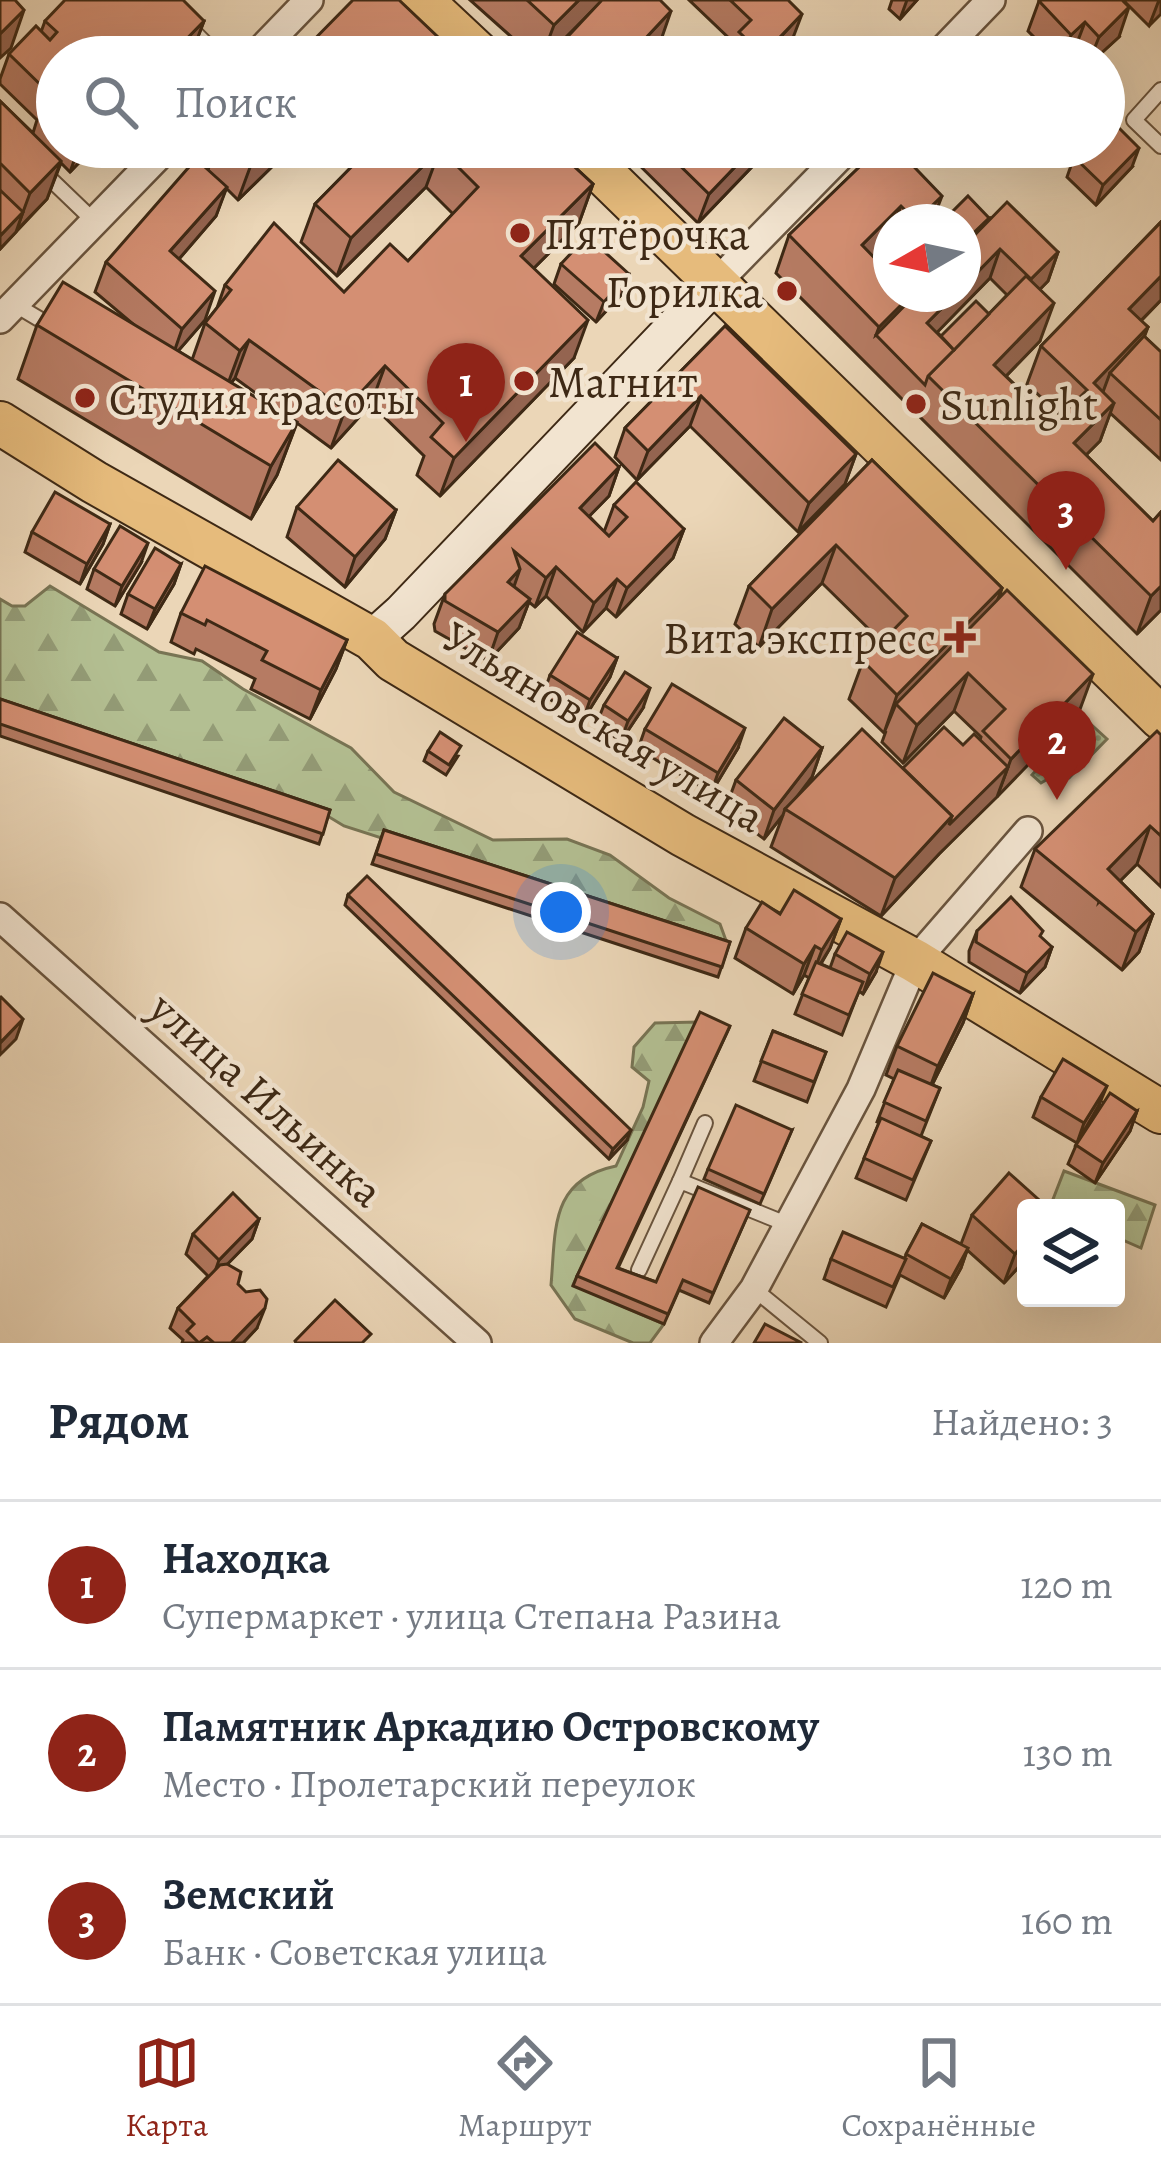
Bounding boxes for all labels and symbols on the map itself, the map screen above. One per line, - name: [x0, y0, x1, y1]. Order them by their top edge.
- place label: Пятёрочка: [544, 203, 750, 265]
- north arrow: [873, 204, 981, 312]
- marker: Пятёрочка: [507, 220, 533, 246]
- place label: Горилка: [606, 261, 763, 323]
- marker: Горилка: [774, 278, 800, 304]
- pin: 1: [427, 343, 505, 442]
- place label: Магнит: [548, 351, 698, 413]
- place label: Студия красоты: [109, 368, 416, 430]
- marker: Магнит: [511, 368, 537, 394]
- place label: Sunlight: [940, 374, 1098, 436]
- marker: Студия красоты: [72, 385, 98, 411]
- marker: Sunlight: [903, 391, 929, 417]
- pin: 3: [1027, 471, 1105, 570]
- street label: Ульяновская улица: [431, 606, 776, 848]
- place label: Вита экспресс: [663, 607, 936, 669]
- marker: Вита экспресс: [947, 624, 973, 650]
- pin: 2: [1018, 701, 1096, 800]
- your location: [531, 882, 591, 942]
- street label: улица Ильинка: [135, 977, 397, 1222]

